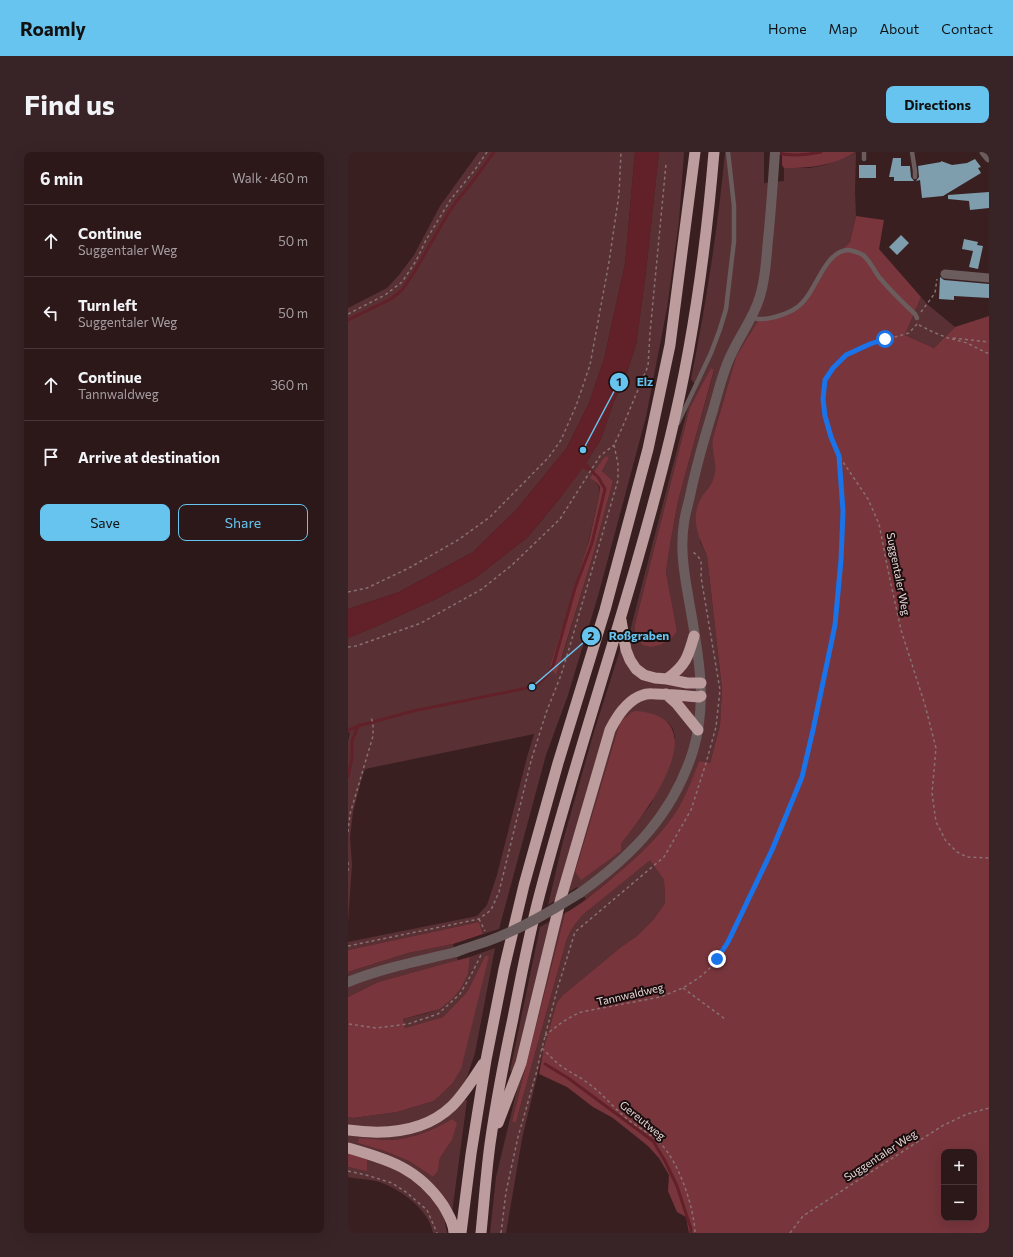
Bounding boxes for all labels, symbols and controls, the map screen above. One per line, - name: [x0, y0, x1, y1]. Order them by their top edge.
- text: Roamly: [20, 17, 86, 40]
- text: Home: [768, 20, 807, 37]
- text: Map: [829, 20, 857, 37]
- text: About: [879, 20, 919, 37]
- text: Contact: [941, 20, 993, 37]
- button: Directions: [886, 86, 989, 123]
- text: Find us: [24, 87, 115, 121]
- text: 6 min: [40, 168, 83, 189]
- text: Walk · 460 m: [232, 170, 308, 186]
- text: Continue: [78, 224, 142, 242]
- icon: ahead: [40, 230, 62, 252]
- text: 50 m: [278, 233, 308, 249]
- text: Suggentaler Weg: [78, 242, 177, 258]
- text: Turn left: [78, 296, 137, 314]
- icon: left: [40, 302, 62, 324]
- text: 50 m: [278, 305, 308, 321]
- text: Suggentaler Weg: [78, 314, 177, 330]
- route start: [876, 330, 894, 348]
- text: Continue: [78, 368, 142, 386]
- callout: Elz: [609, 370, 661, 394]
- icon: ahead: [40, 374, 62, 396]
- text: 1: [616, 374, 622, 388]
- text: Elz: [637, 374, 653, 388]
- text: 360 m: [270, 377, 308, 393]
- text: Tannwaldweg: [78, 386, 159, 402]
- icon: arrive: [40, 446, 62, 468]
- text: Arrive at destination: [78, 448, 220, 466]
- button: Save: [40, 504, 170, 541]
- button: Share: [178, 504, 308, 541]
- street label: Suggentaler Weg: [885, 531, 913, 617]
- callout: Roßgraben: [581, 624, 677, 648]
- text: 2: [588, 628, 595, 642]
- text: Roßgraben: [609, 628, 669, 642]
- route end: [708, 950, 726, 968]
- street label: Tannwaldweg: [595, 980, 665, 1008]
- street label: Gereutweg: [618, 1098, 668, 1142]
- street label: Suggentaler Weg: [841, 1127, 919, 1183]
- map controls: [941, 1149, 977, 1221]
- button: +: [941, 1149, 977, 1185]
- button: −: [941, 1185, 977, 1221]

